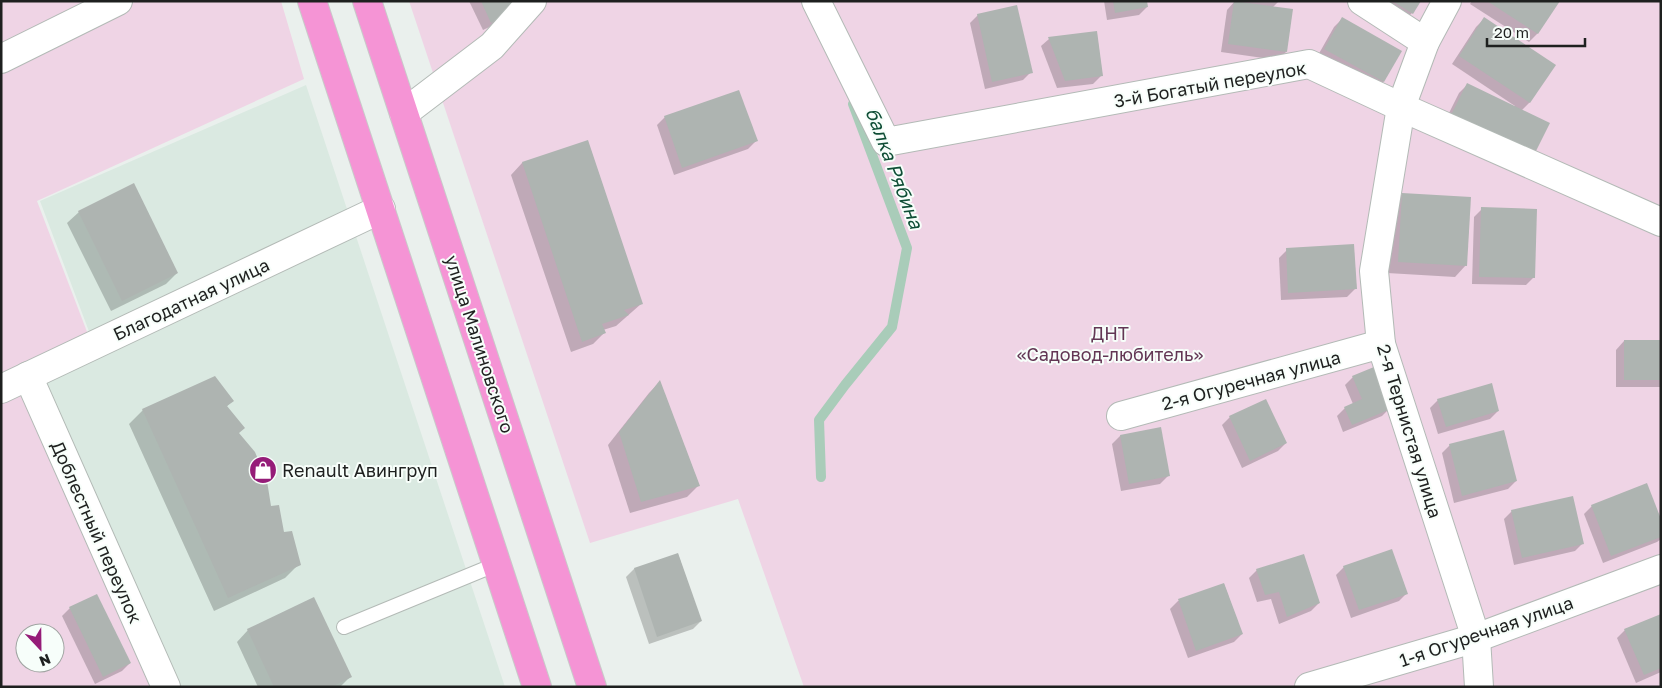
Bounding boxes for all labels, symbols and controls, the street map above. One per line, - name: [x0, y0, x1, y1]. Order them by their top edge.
- scale bar: [1487, 15, 1584, 47]
- text: 20 m: [1494, 23, 1529, 41]
- street label: 3-й Богатый переулок: [1112, 56, 1308, 112]
- water label: балка Рябина: [861, 104, 929, 233]
- street label: улица Малиновского: [441, 252, 519, 436]
- street label: Благодатная улица: [109, 253, 273, 345]
- park label: ДНТ «Садовод-любитель»: [1017, 322, 1203, 365]
- street label: 2-я Тернистая улица: [1373, 341, 1447, 521]
- street label: 2-я Огуречная улица: [1159, 346, 1343, 414]
- street label: Доблестный переулок: [47, 437, 147, 627]
- shop icon: Renault Авингруп: [248, 455, 278, 485]
- place label: Renault Авингруп: [282, 459, 438, 481]
- street label: 1-я Огуречная улица: [1396, 591, 1576, 671]
- north arrow: [15, 623, 65, 673]
- text: N: [37, 651, 53, 670]

